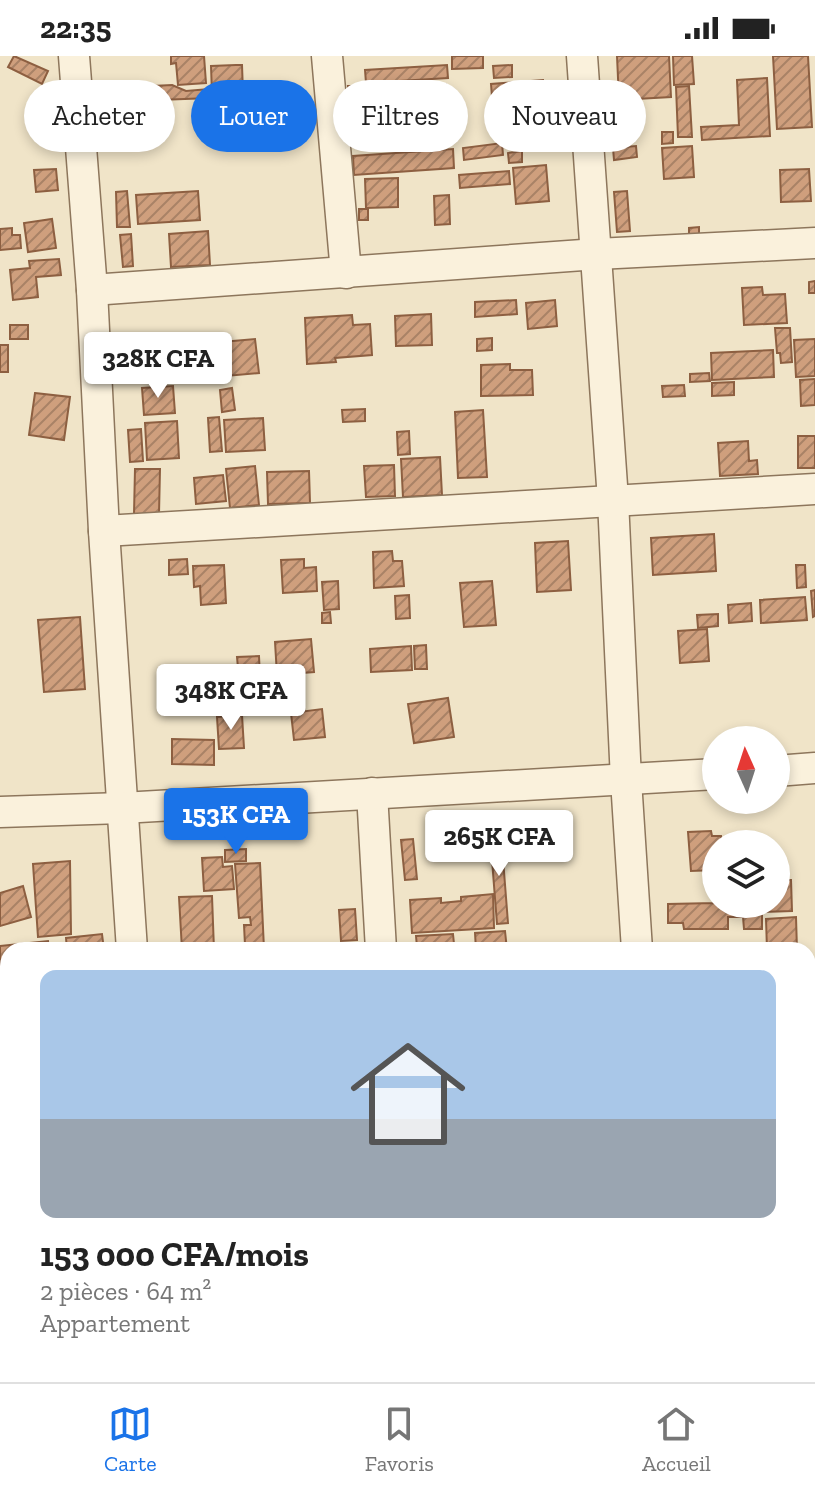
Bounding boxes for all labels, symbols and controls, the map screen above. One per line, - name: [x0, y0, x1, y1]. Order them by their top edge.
- text: 22:35: [40, 10, 111, 46]
- chip: Acheter: [24, 80, 175, 152]
- chip: Louer: [191, 80, 317, 152]
- chip: Filtres: [333, 80, 468, 152]
- chip: Nouveau: [484, 80, 646, 152]
- pin: 328K CFA: [75, 332, 241, 400]
- text: 328K CFA: [102, 342, 214, 374]
- pin: 348K CFA: [148, 664, 314, 732]
- text: 348K CFA: [175, 674, 287, 706]
- north arrow: [702, 726, 790, 814]
- map controls: [702, 726, 790, 918]
- pin: 153K CFA: [153, 788, 319, 856]
- text: 153K CFA: [182, 798, 290, 830]
- pin: 265K CFA: [416, 810, 582, 878]
- text: 265K CFA: [443, 820, 555, 852]
- button: layers: [702, 830, 790, 918]
- icon: home: [336, 1022, 480, 1166]
- text: 153 000 CFA/mois: [40, 1234, 309, 1275]
- text: 2 pièces · 64 m²: [40, 1275, 211, 1307]
- text: Appartement: [40, 1307, 190, 1339]
- tab: Carte: [104, 1402, 157, 1477]
- tab: Favoris: [365, 1402, 434, 1477]
- tab: Accueil: [642, 1402, 711, 1477]

